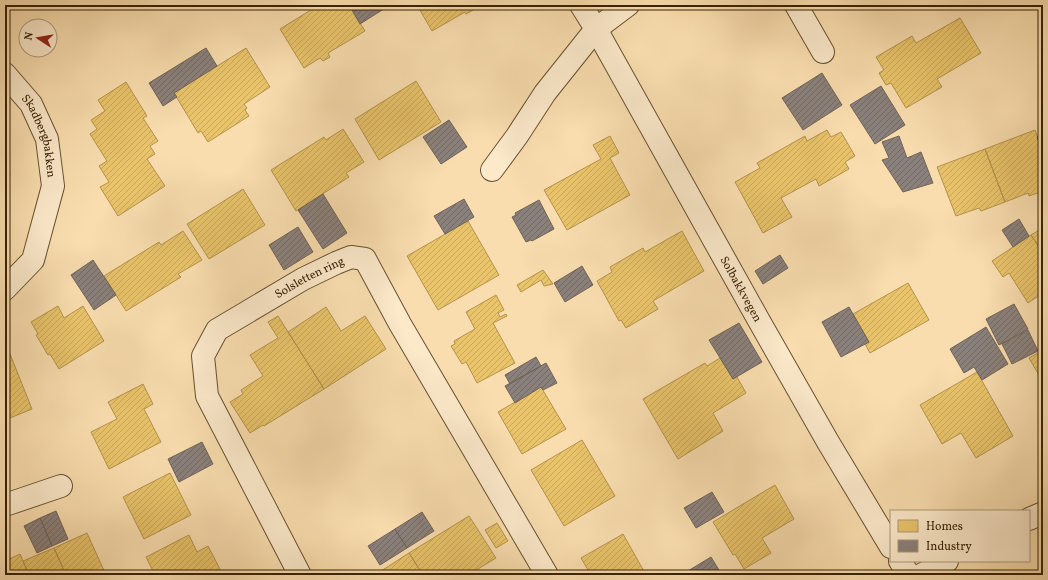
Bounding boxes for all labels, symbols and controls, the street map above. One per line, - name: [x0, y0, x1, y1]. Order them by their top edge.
- north arrow: [18, 18, 58, 58]
- text: N: [22, 31, 38, 42]
- street label: Skadbergbakken: [17, 91, 59, 179]
- street label: Solsletten ring: [272, 254, 347, 303]
- street label: Solbakkvegen: [716, 254, 765, 325]
- legend: [890, 510, 1030, 562]
- text: Homes: [926, 519, 963, 535]
- text: Industry: [926, 539, 972, 555]

